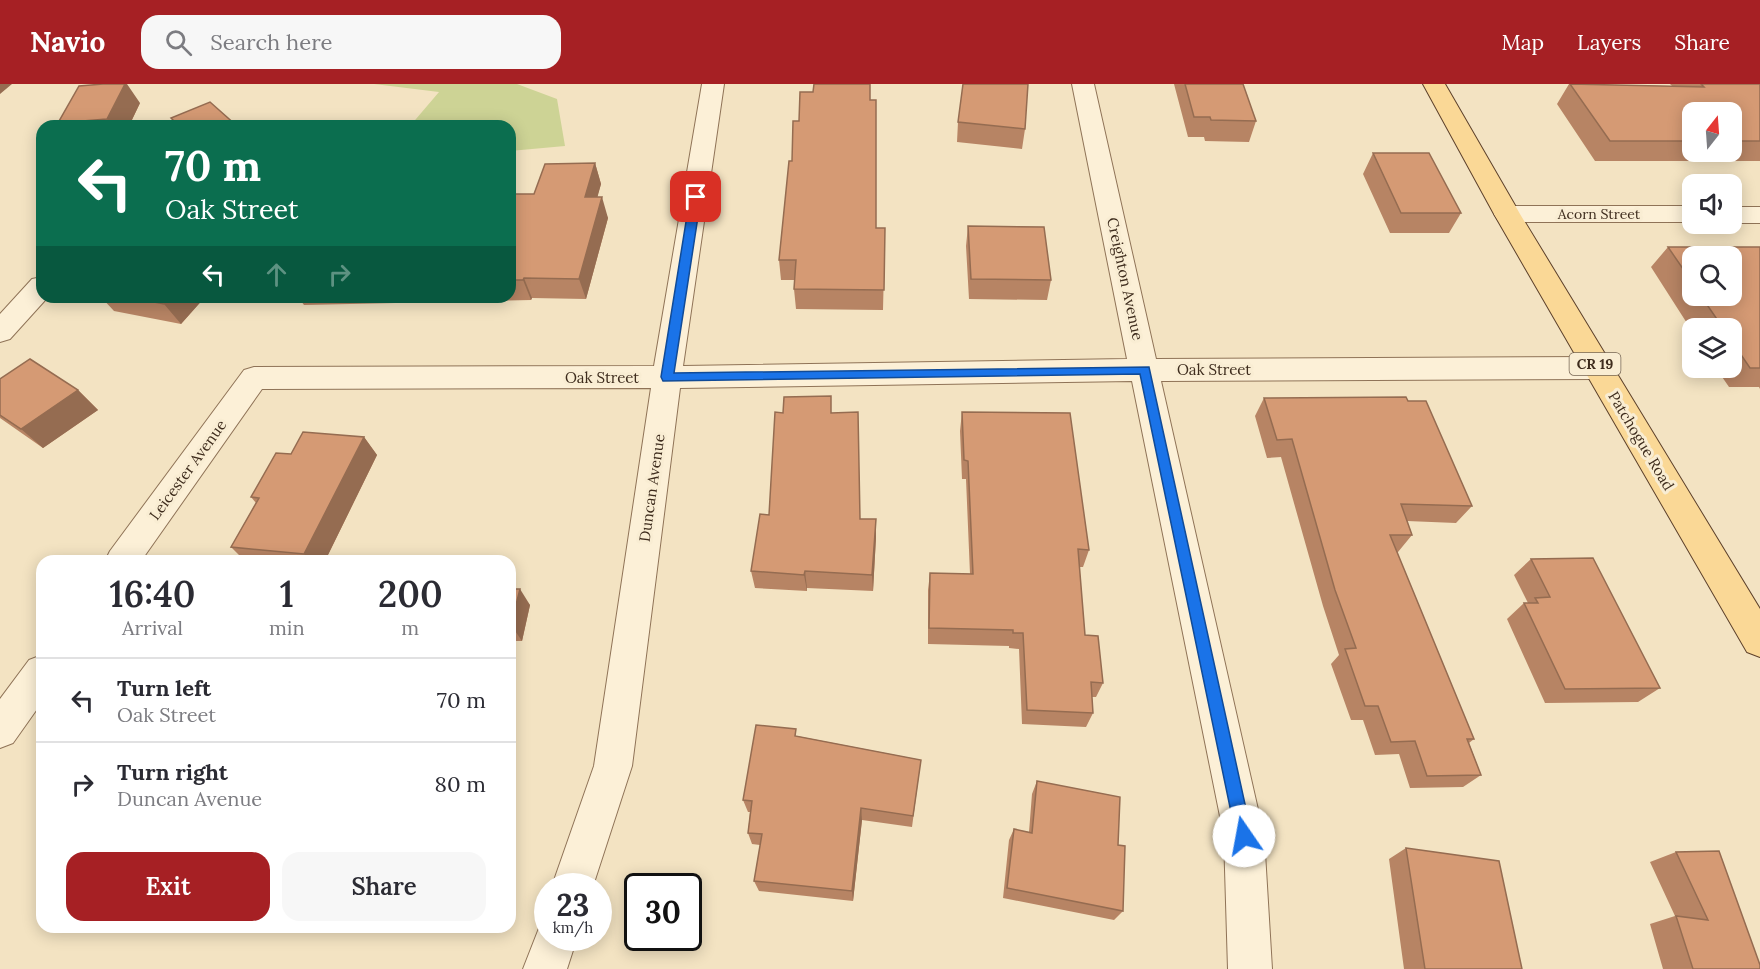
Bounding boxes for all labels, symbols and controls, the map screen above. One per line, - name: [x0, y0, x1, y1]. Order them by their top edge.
- search box: [141, 15, 561, 69]
- text: Navio: [30, 24, 105, 60]
- icon: search: [162, 26, 195, 59]
- text: Search here: [210, 28, 332, 56]
- text: Map: [1501, 29, 1544, 56]
- text: Layers: [1577, 29, 1641, 56]
- text: Share: [1674, 29, 1730, 56]
- north arrow: [1682, 102, 1742, 162]
- map controls: [1682, 102, 1742, 378]
- text: 70 m: [165, 139, 261, 193]
- icon: left: [66, 144, 144, 222]
- pin: [670, 171, 721, 222]
- button: sound: [1682, 174, 1742, 234]
- icon: arrive: [679, 180, 712, 213]
- text: Oak Street: [165, 192, 299, 226]
- street label: Acorn Street: [1557, 205, 1641, 223]
- street label: Creighton Avenue: [1103, 216, 1148, 342]
- button: search: [1682, 246, 1742, 306]
- icon: left: [197, 258, 230, 291]
- icon: ahead: [260, 258, 293, 291]
- icon: right: [323, 258, 356, 291]
- button: layers: [1682, 318, 1742, 378]
- road number: CR 19: [1570, 353, 1620, 375]
- street label: Oak Street: [1177, 360, 1251, 379]
- street label: Oak Street: [565, 368, 639, 387]
- street label: Patchogue Road: [1604, 388, 1679, 494]
- street label: Leicester Avenue: [145, 416, 230, 524]
- street label: Duncan Avenue: [635, 433, 668, 543]
- text: 16:40: [109, 571, 196, 617]
- text: 1: [280, 571, 294, 617]
- text: 200: [378, 571, 443, 617]
- text: Arrival: [122, 615, 183, 640]
- text: min: [269, 615, 305, 640]
- text: m: [401, 615, 419, 640]
- text: Turn left: [117, 674, 211, 702]
- icon: left: [66, 684, 99, 717]
- text: 70 m: [437, 686, 486, 714]
- text: Oak Street: [117, 702, 216, 727]
- text: Turn right: [117, 758, 228, 786]
- icon: right: [66, 768, 99, 801]
- text: 80 m: [435, 770, 486, 798]
- text: Duncan Avenue: [117, 786, 262, 811]
- position arrow: [1212, 804, 1276, 868]
- button: Exit: [66, 852, 270, 921]
- button: Share: [282, 852, 486, 921]
- speed limit sign: 30: [624, 873, 702, 951]
- text: 23: [557, 886, 589, 924]
- text: km/h: [553, 918, 593, 937]

